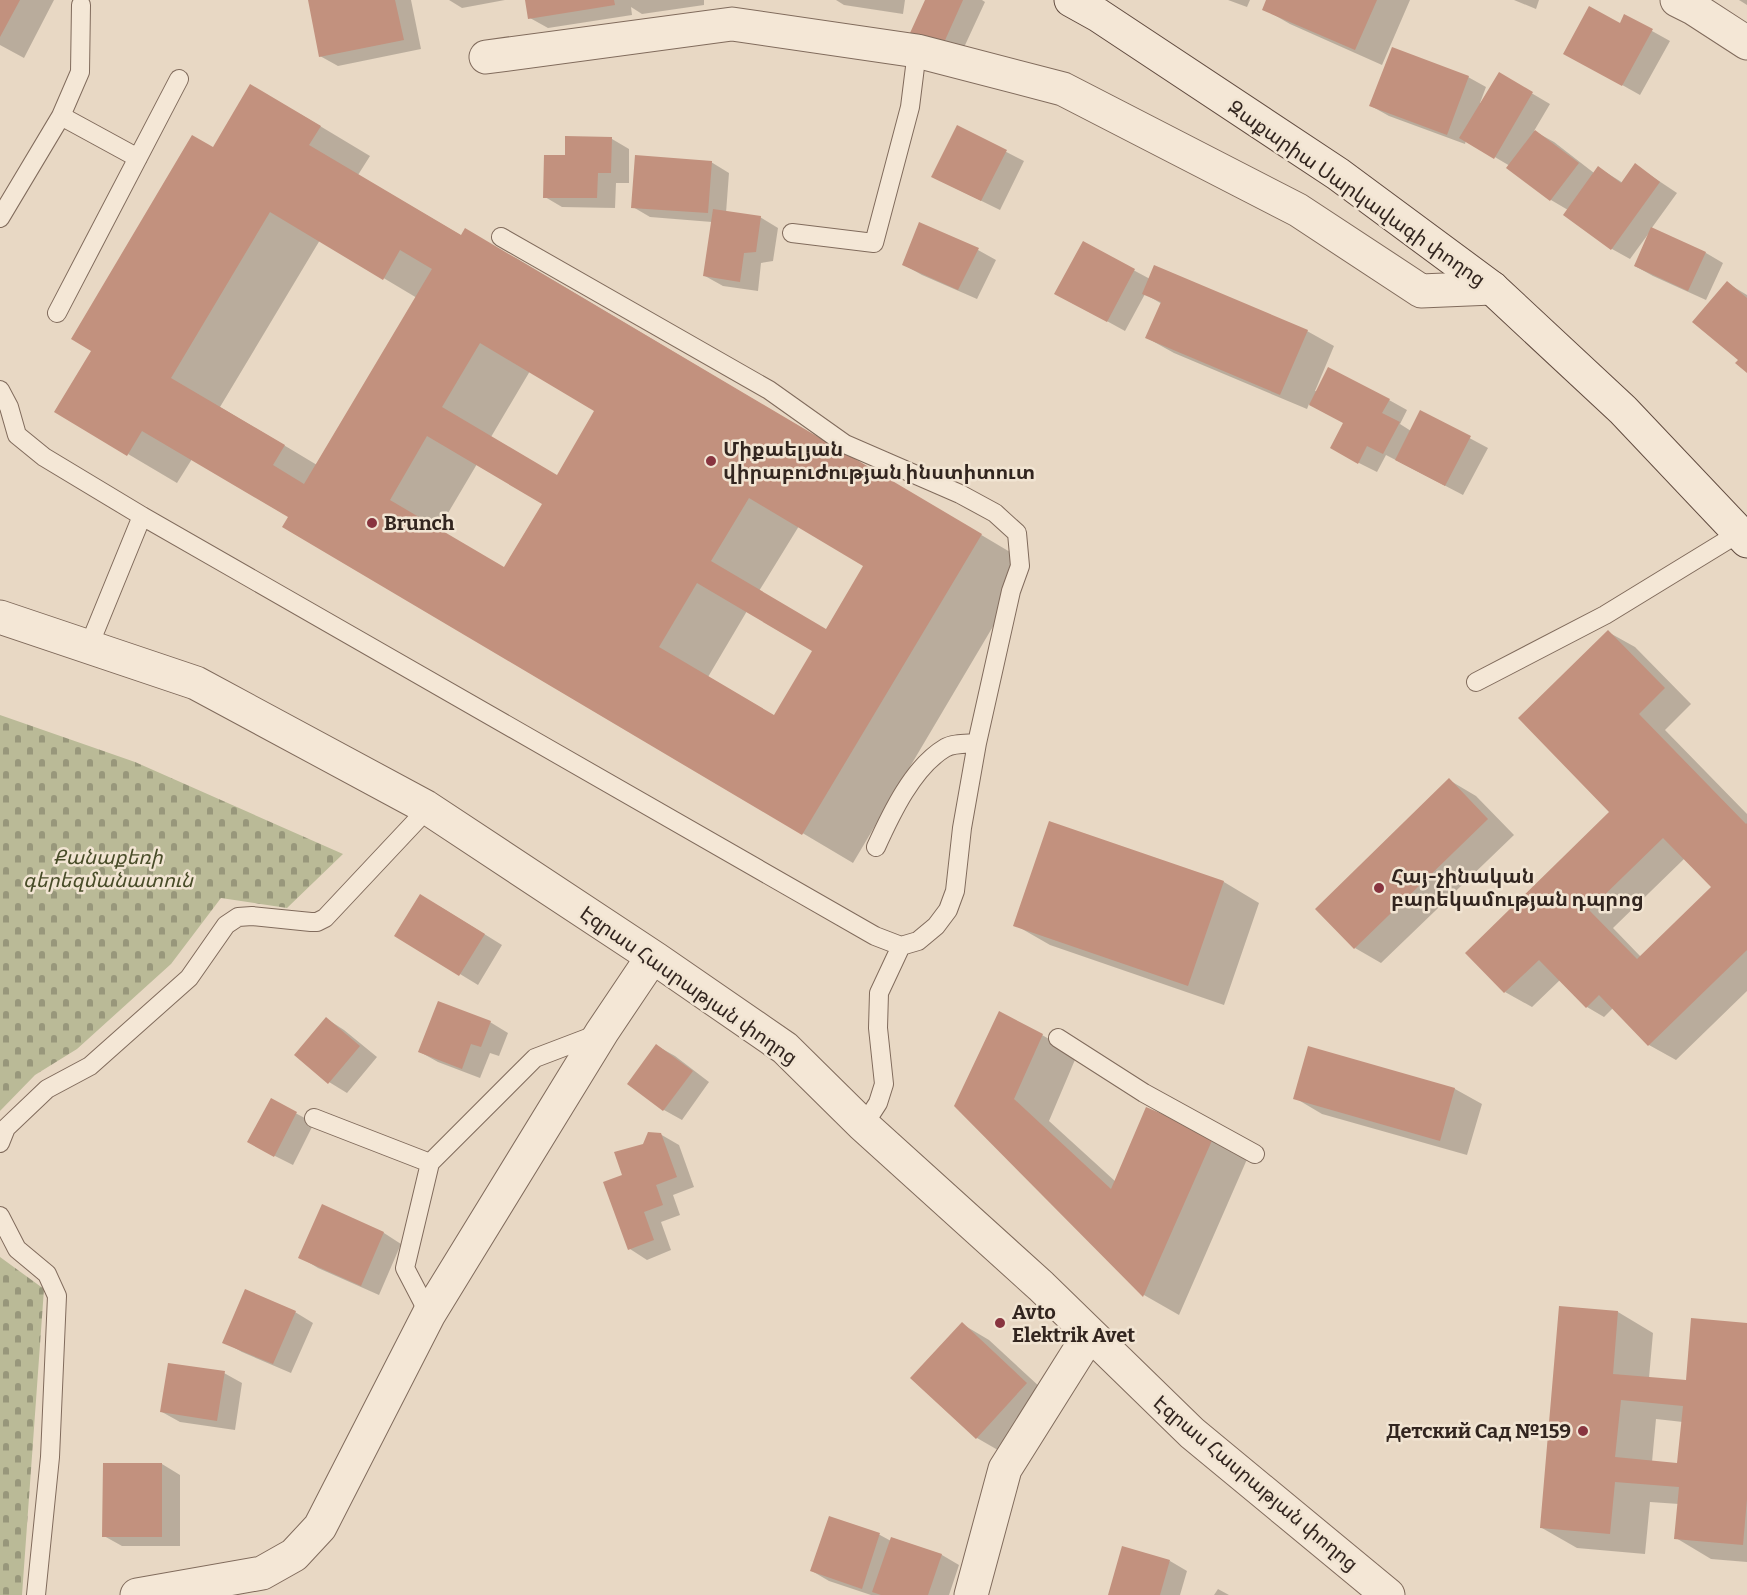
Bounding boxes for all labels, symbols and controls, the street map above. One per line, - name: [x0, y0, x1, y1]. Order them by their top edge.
- street label: Զաքարիա Սարկավագի փողոց: [1224, 95, 1490, 291]
- place label: Միքաելյան վիրաբուժության ինստիտուտ: [723, 437, 1035, 484]
- marker: Միքաելյան վիրաբուժության ինստիտուտ: [704, 454, 718, 468]
- place label: Brunch: [384, 511, 455, 535]
- marker: Brunch: [365, 516, 379, 530]
- park label: Քանաքեռի գերեզմանատուն: [23, 845, 194, 892]
- place label: Հայ-չինական բարեկամության դպրոց: [1391, 864, 1644, 911]
- marker: Հայ-չինական բարեկամության դպրոց: [1372, 881, 1386, 895]
- street label: Էզրաս Հասրաթյան փողոց: [576, 901, 802, 1069]
- place label: Avto Elektrik Avet: [1012, 1300, 1135, 1347]
- marker: Avto Elektrik Avet: [993, 1316, 1007, 1330]
- street label: Էզրաս Հասրաթյան փողոց: [1149, 1390, 1363, 1576]
- place label: Детский Сад №159: [1386, 1419, 1571, 1443]
- marker: Детский Сад №159: [1576, 1424, 1590, 1438]

